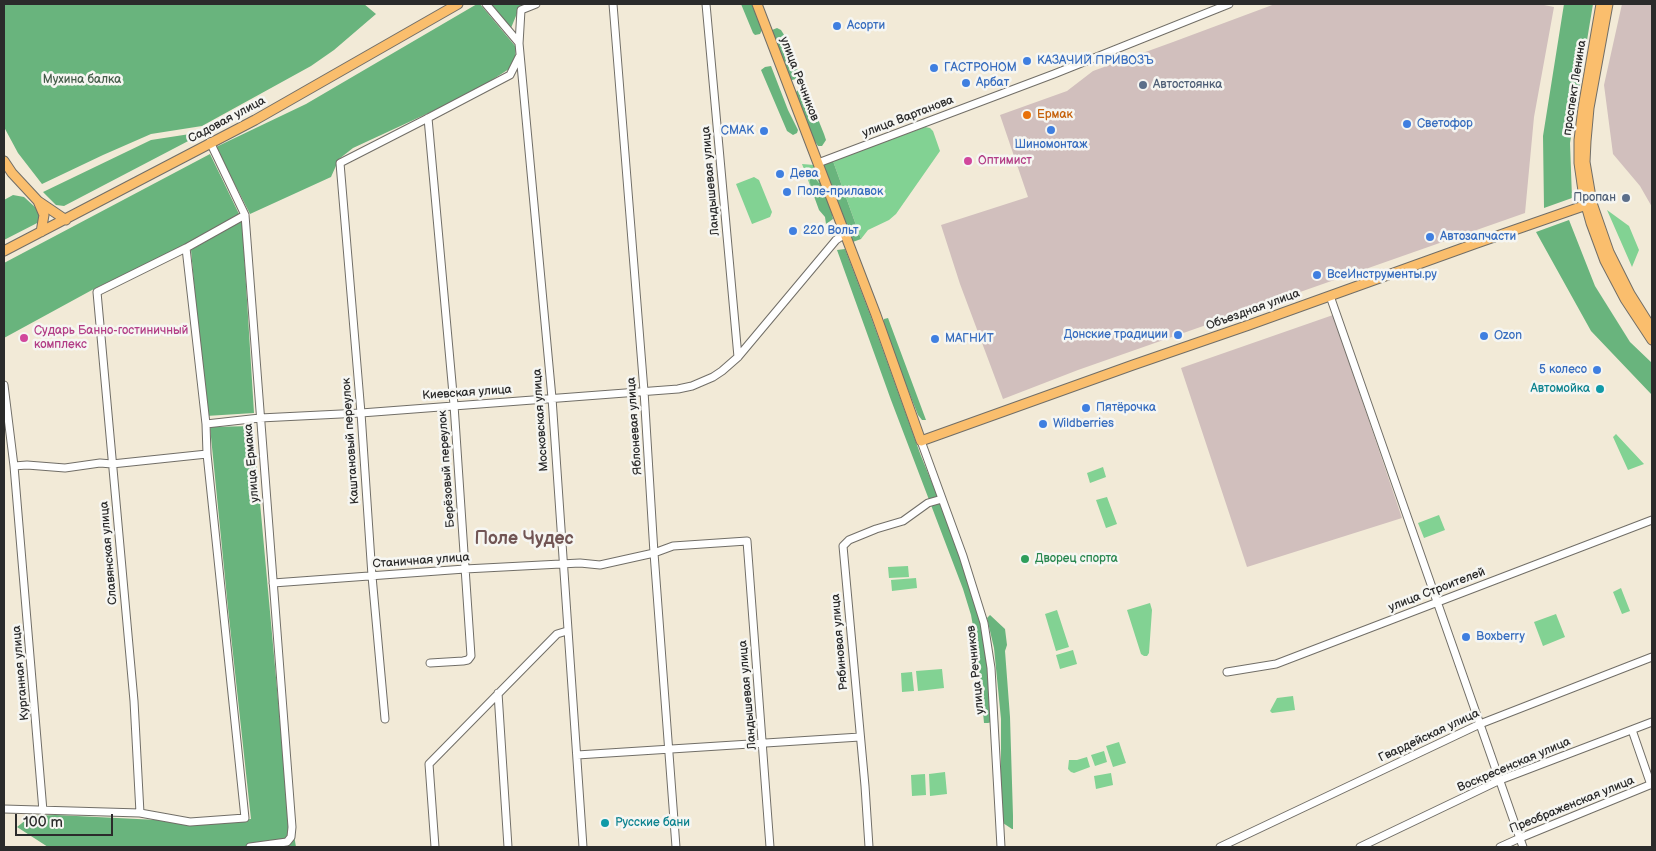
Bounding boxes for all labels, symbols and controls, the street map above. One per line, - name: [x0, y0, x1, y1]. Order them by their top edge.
- place label: Асорти: [847, 19, 885, 33]
- marker: Асорти: [831, 20, 843, 32]
- street label: улица Речников: [776, 35, 822, 123]
- street label: проспект Ленина: [1560, 39, 1590, 137]
- place label: КАЗАЧИЙ ПРИВОЗЪ: [1037, 54, 1154, 68]
- marker: КАЗАЧИЙ ПРИВОЗЪ: [1021, 55, 1033, 67]
- place label: ГАСТРОНОМ: [944, 61, 1017, 75]
- marker: ГАСТРОНОМ: [928, 62, 940, 74]
- park label: Мухина балка: [43, 73, 121, 87]
- place label: Арбат: [976, 76, 1009, 90]
- marker: Арбат: [960, 77, 972, 89]
- place label: Автостоянка: [1153, 78, 1222, 92]
- marker: Автостоянка: [1137, 79, 1149, 91]
- street label: улица Вартанова: [860, 93, 956, 141]
- street label: Садовая улица: [186, 94, 268, 146]
- place label: Ермак: [1037, 108, 1073, 122]
- marker: Ермак: [1021, 109, 1033, 121]
- place label: Светофор: [1417, 117, 1473, 131]
- marker: Светофор: [1401, 118, 1413, 130]
- place label: СМАК: [721, 124, 754, 138]
- marker: Шиномонтаж: [1045, 124, 1057, 136]
- marker: СМАК: [758, 125, 770, 137]
- street label: Ландышевая улица: [699, 126, 723, 236]
- place label: Шиномонтаж: [1014, 138, 1088, 152]
- place label: Оптимист: [978, 154, 1032, 168]
- marker: Оптимист: [962, 155, 974, 167]
- place label: Дева: [790, 167, 819, 181]
- marker: Дева: [774, 168, 786, 180]
- place label: Поле-прилавок: [797, 185, 883, 199]
- marker: Поле-прилавок: [781, 186, 793, 198]
- place label: Пропан: [1573, 191, 1616, 205]
- marker: Пропан: [1620, 192, 1632, 204]
- place label: 220 Вольт: [803, 224, 858, 238]
- marker: 220 Вольт: [787, 225, 799, 237]
- place label: Автозапчасти: [1440, 230, 1516, 244]
- marker: Автозапчасти: [1424, 231, 1436, 243]
- place label: ВсеИнструменты.ру: [1327, 268, 1437, 282]
- marker: ВсеИнструменты.ру: [1311, 269, 1323, 281]
- street label: Объездная улица: [1204, 286, 1302, 334]
- place label: Сударь Банно-гостиничный комплекс: [34, 324, 188, 352]
- place label: Донские традиции: [1064, 328, 1168, 342]
- marker: Донские традиции: [1172, 329, 1184, 341]
- place label: Ozon: [1494, 329, 1522, 343]
- marker: Ozon: [1478, 330, 1490, 342]
- marker: Сударь Банно-гостиничный комплекс: [18, 332, 30, 344]
- place label: МАГНИТ: [945, 332, 994, 346]
- marker: МАГНИТ: [929, 333, 941, 345]
- place label: 5 колесо: [1539, 363, 1587, 377]
- marker: 5 колесо: [1591, 364, 1603, 376]
- street label: Московская улица: [530, 368, 552, 472]
- street label: Каштановый переулок: [339, 377, 363, 505]
- street label: Яблоневая улица: [624, 377, 646, 475]
- place label: Автомойка: [1531, 382, 1590, 396]
- street label: Киевская улица: [422, 383, 512, 403]
- marker: Автомойка: [1594, 383, 1606, 395]
- place label: Пятёрочка: [1096, 401, 1156, 415]
- marker: Пятёрочка: [1080, 402, 1092, 414]
- street label: Берёзовый переулок: [436, 410, 458, 528]
- place label: Wildberries: [1053, 417, 1114, 431]
- marker: Wildberries: [1037, 418, 1049, 430]
- street label: улица Ермака: [241, 423, 263, 503]
- street label: Славянская улица: [97, 501, 121, 605]
- district label: Поле Чудес: [474, 528, 574, 550]
- street label: Станичная улица: [372, 550, 470, 572]
- place label: Дворец спорта: [1035, 552, 1118, 566]
- marker: Дворец спорта: [1019, 553, 1031, 565]
- street label: улица Строителей: [1387, 565, 1487, 615]
- street label: Рябиновая улица: [829, 593, 851, 691]
- street label: Курганная улица: [10, 625, 32, 721]
- street label: улица Речников: [964, 625, 988, 715]
- place label: Boxberry: [1476, 630, 1525, 644]
- marker: Boxberry: [1460, 631, 1472, 643]
- street label: Ландышевая улица: [736, 640, 760, 750]
- street label: Гвардейская улица: [1376, 706, 1482, 766]
- street label: Воскресенская улица: [1455, 735, 1573, 795]
- street label: Преображенская улица: [1508, 773, 1636, 837]
- scale bar: [18, 804, 115, 836]
- text: 100 m: [23, 813, 63, 832]
- place label: Русские бани: [615, 816, 690, 830]
- marker: Русские бани: [599, 817, 611, 829]

